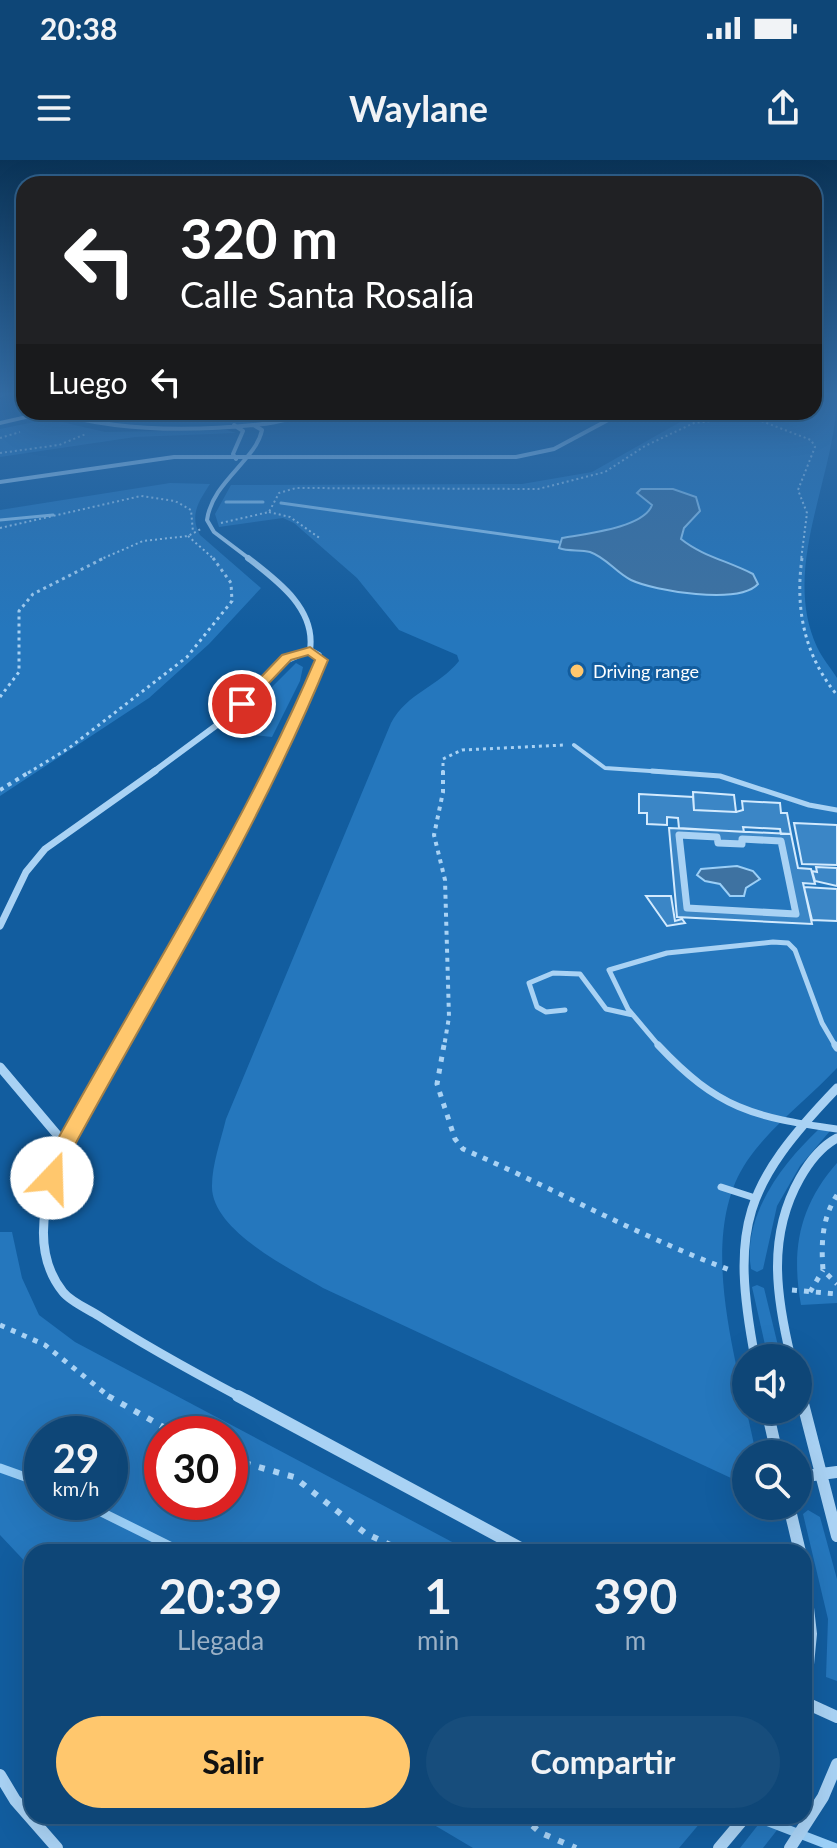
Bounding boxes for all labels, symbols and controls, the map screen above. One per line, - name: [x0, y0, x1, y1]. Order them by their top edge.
- text: 20:38: [40, 10, 117, 46]
- icon: menu: [32, 86, 76, 130]
- text: Waylane: [349, 86, 488, 130]
- icon: share: [761, 86, 805, 130]
- text: 320 m: [180, 204, 338, 271]
- icon: left: [48, 208, 152, 312]
- text: Calle Santa Rosalía: [180, 272, 474, 316]
- icon: left: [144, 360, 188, 404]
- text: Luego: [48, 364, 128, 400]
- place label: Driving range: [593, 660, 699, 682]
- marker: Driving range: [568, 662, 586, 680]
- pin: [208, 670, 276, 738]
- icon: arrive: [220, 682, 264, 726]
- position arrow: [10, 1136, 94, 1220]
- map controls: [732, 1344, 812, 1520]
- button: sound: [732, 1344, 812, 1424]
- speed limit sign: 30: [144, 1416, 248, 1520]
- text: 29: [53, 1434, 99, 1482]
- button: search: [732, 1440, 812, 1520]
- text: km/h: [53, 1476, 99, 1500]
- text: 20:39: [159, 1567, 282, 1624]
- text: 1: [424, 1567, 452, 1624]
- text: 390: [594, 1567, 677, 1624]
- text: Llegada: [177, 1624, 264, 1656]
- text: min: [417, 1624, 459, 1656]
- text: m: [625, 1624, 646, 1656]
- button: Salir: [56, 1716, 410, 1808]
- button: Compartir: [426, 1716, 780, 1808]

